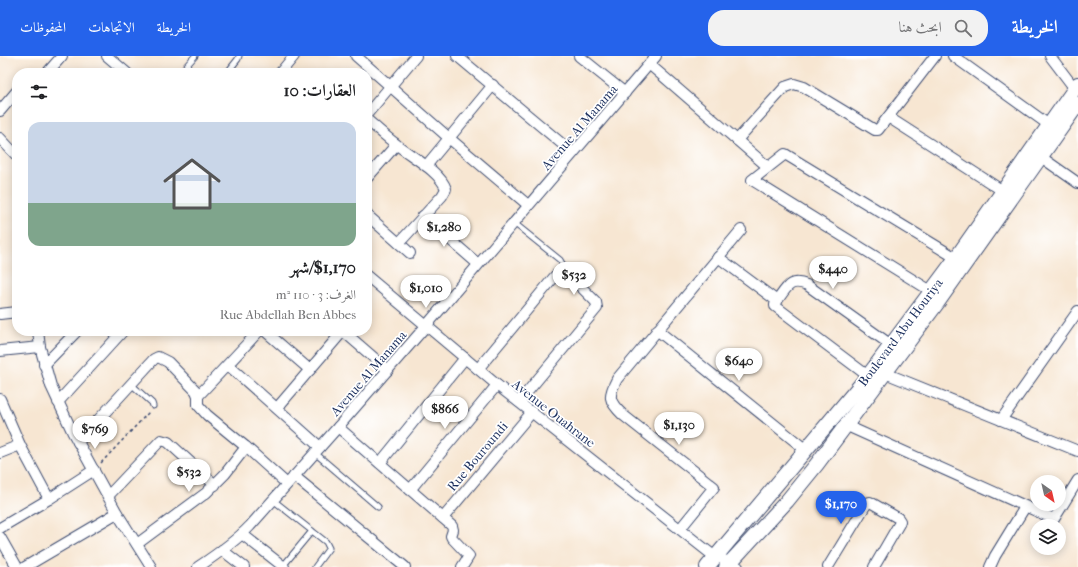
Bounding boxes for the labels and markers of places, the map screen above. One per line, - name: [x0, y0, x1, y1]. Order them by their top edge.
- pin: $1,280: [411, 214, 477, 248]
- pin: $440: [809, 256, 857, 290]
- pin: $532: [550, 262, 598, 296]
- pin: $1,010: [393, 275, 459, 309]
- pin: $640: [715, 348, 763, 382]
- pin: $866: [421, 396, 469, 430]
- pin: $1,130: [646, 412, 712, 446]
- pin: $769: [71, 416, 119, 450]
- pin: $532: [165, 459, 213, 493]
- pin: $1,170: [808, 491, 874, 525]

